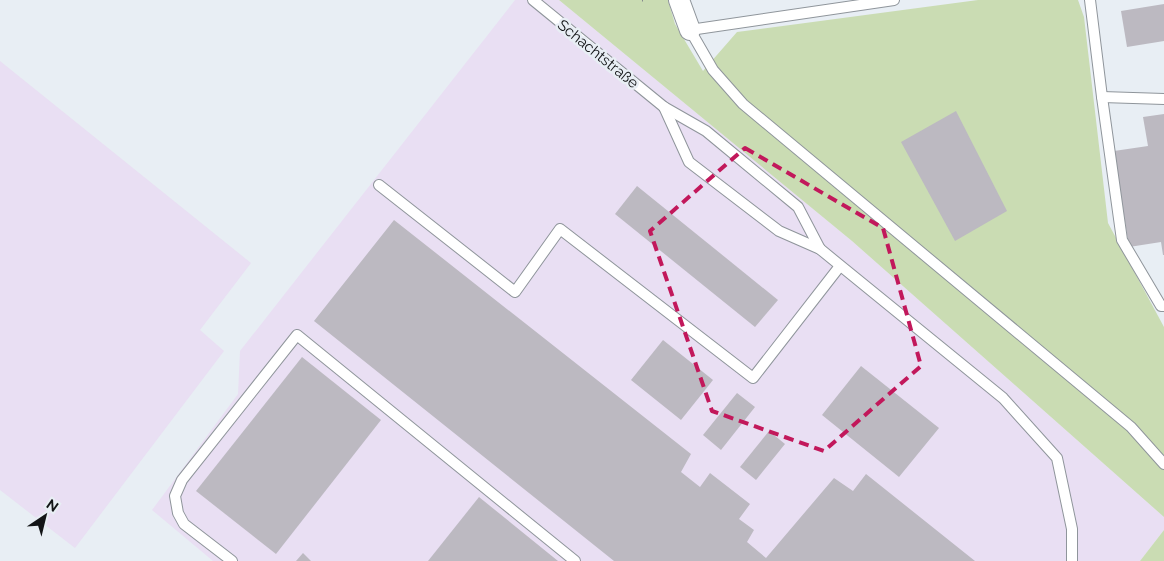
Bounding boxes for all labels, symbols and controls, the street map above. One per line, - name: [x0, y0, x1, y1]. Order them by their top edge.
- street label: Schachtstraße: [554, 16, 642, 92]
- north arrow: [20, 491, 70, 541]
- text: N: [43, 496, 61, 515]

